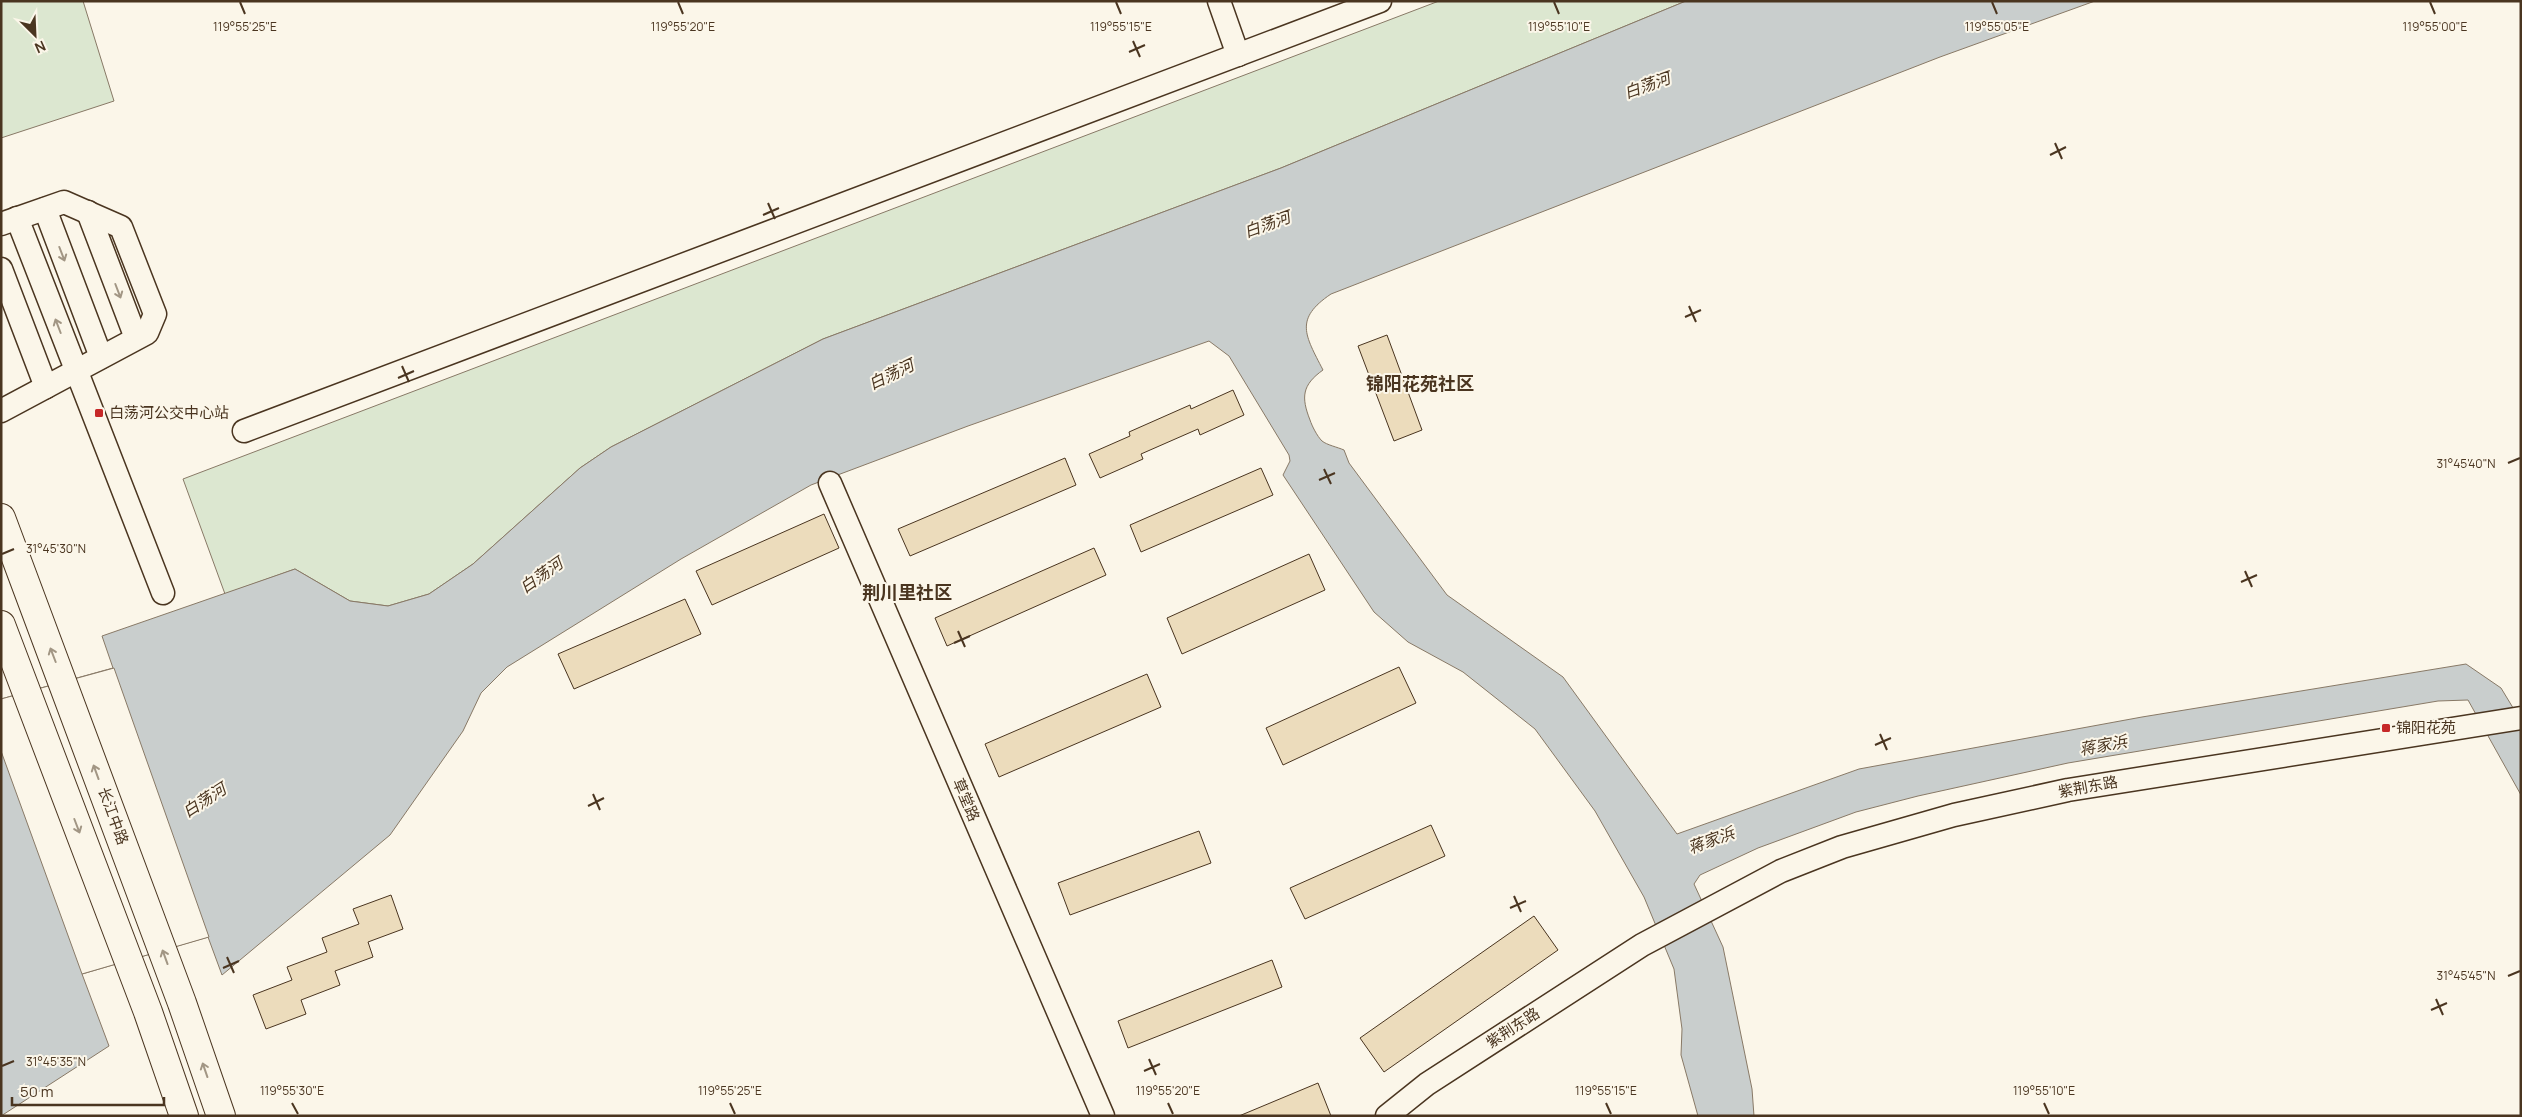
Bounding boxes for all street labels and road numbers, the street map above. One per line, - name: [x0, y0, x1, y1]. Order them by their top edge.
- street label: 紫荆东路: [2057, 771, 2119, 802]
- street label: 草堂路: [948, 775, 985, 825]
- street label: 长江中路: [93, 784, 134, 848]
- street label: 紫荆东路: [1482, 1002, 1544, 1053]

